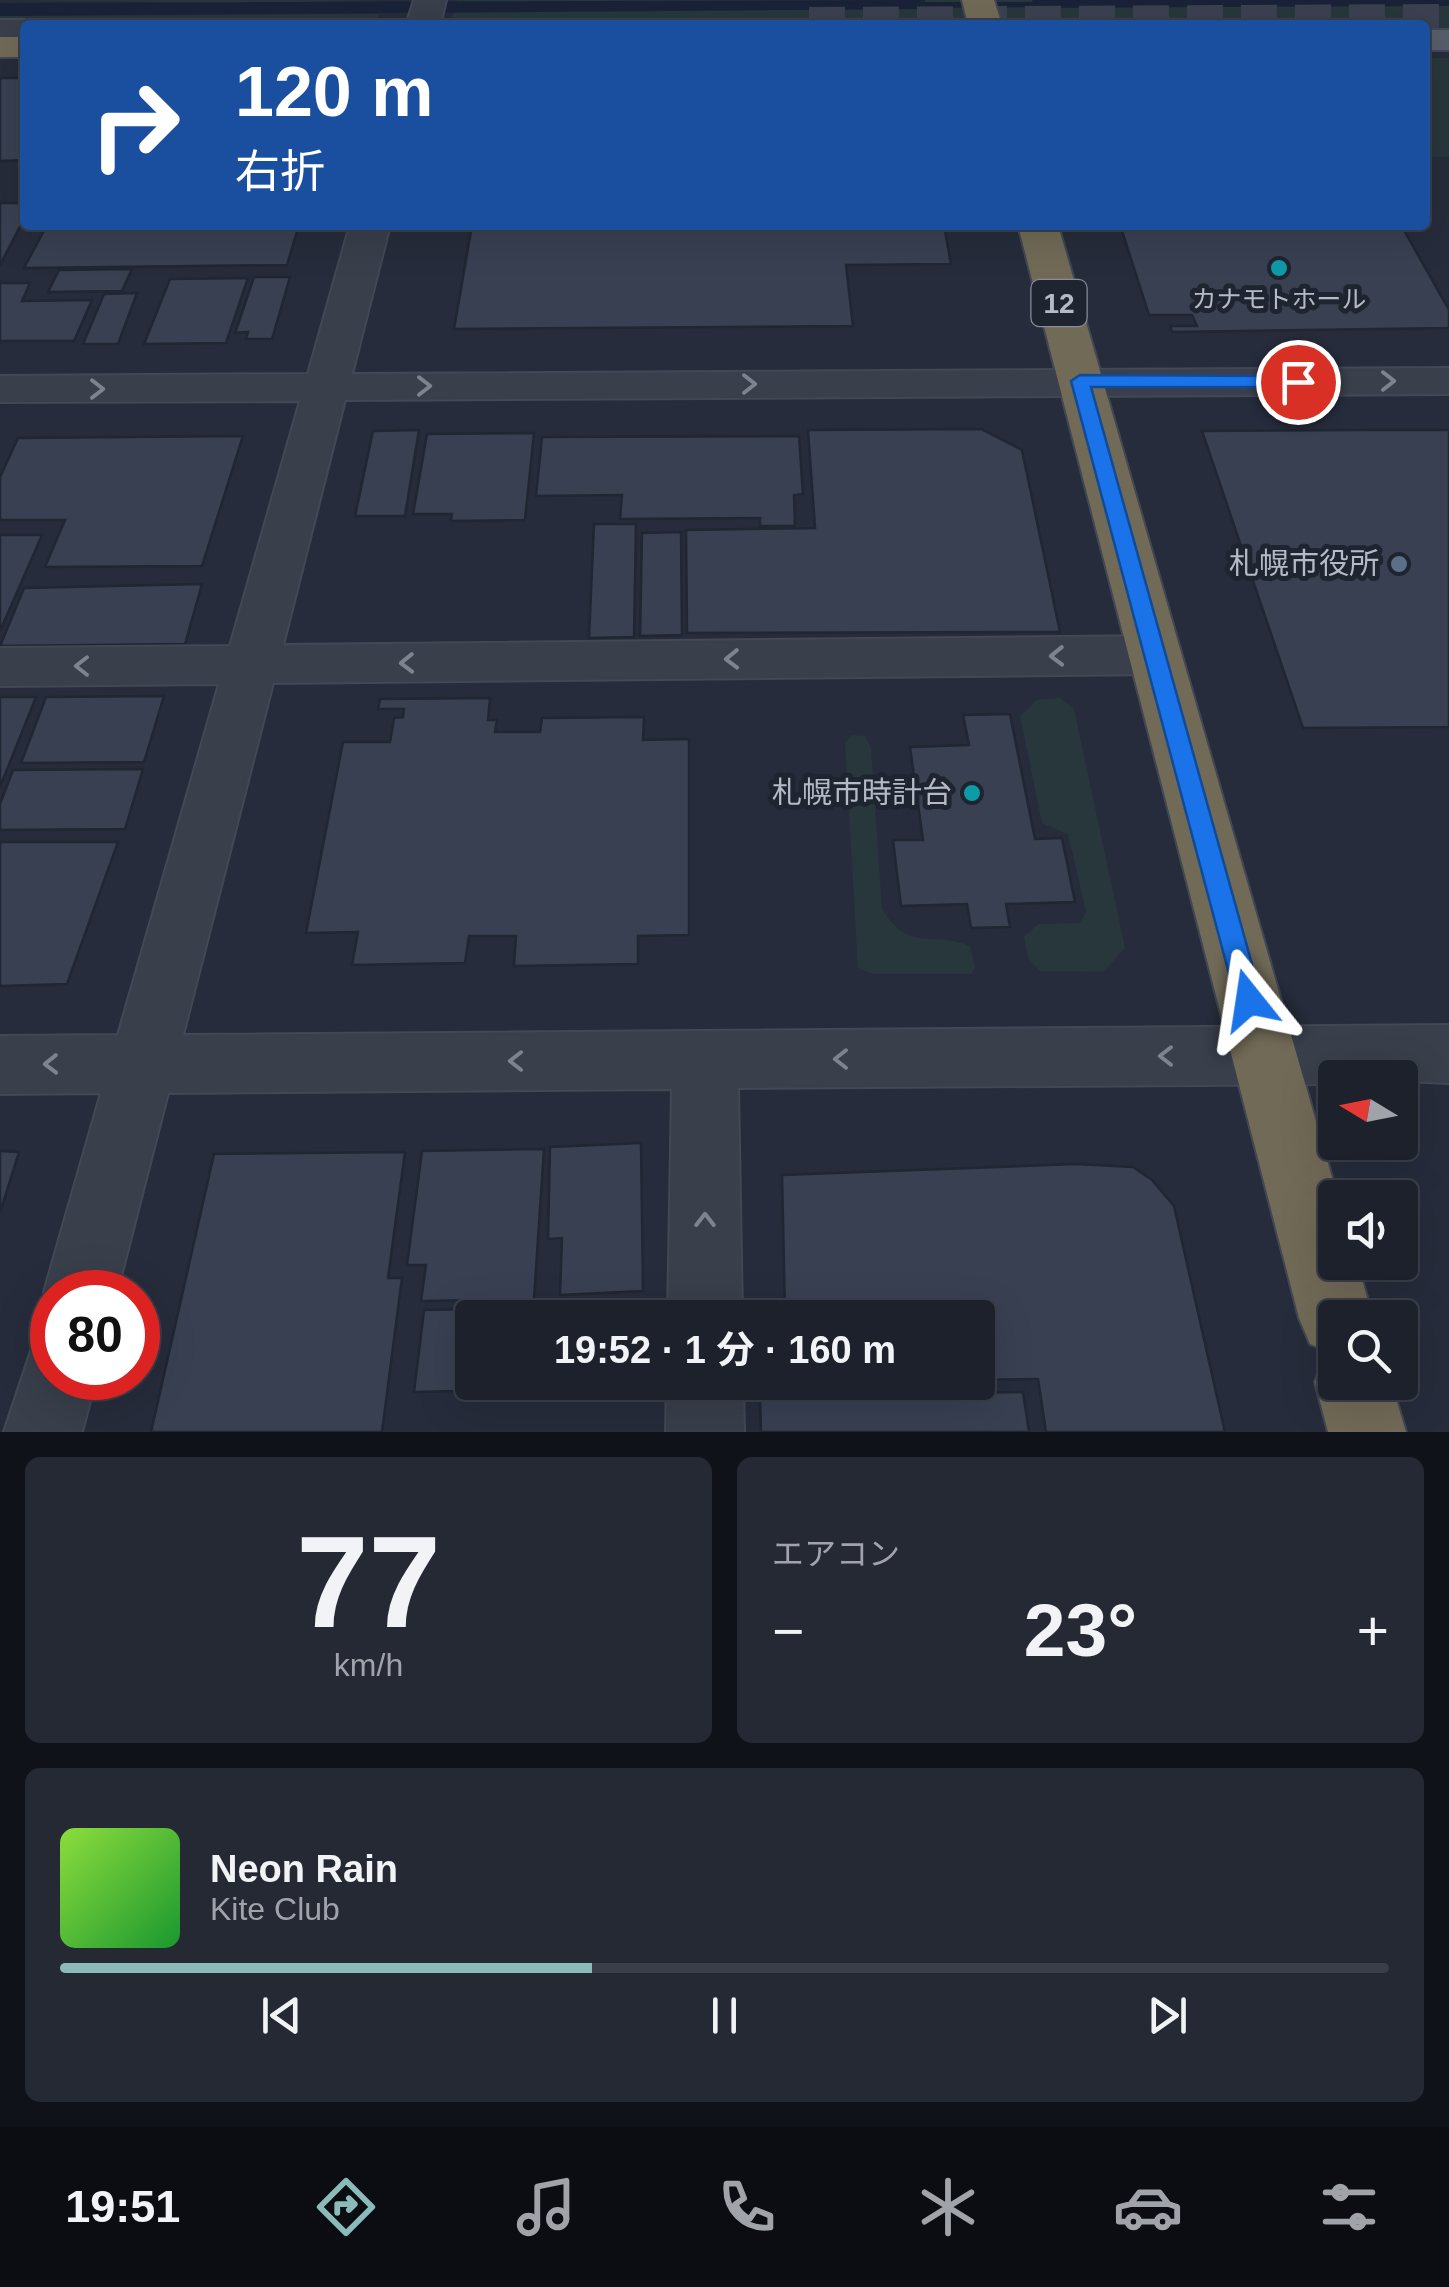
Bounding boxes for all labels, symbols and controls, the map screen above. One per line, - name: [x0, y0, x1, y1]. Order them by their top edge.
- text: 120 m: [235, 53, 433, 131]
- icon: right: [70, 60, 200, 190]
- text: 右折: [235, 146, 325, 197]
- marker: カナモトホール: [1268, 257, 1290, 279]
- road number: 12: [1032, 280, 1086, 326]
- place label: カナモトホール: [1191, 285, 1367, 313]
- pin: [1256, 340, 1341, 425]
- icon: arrive: [1271, 355, 1326, 410]
- one-way arrow: [1382, 370, 1397, 392]
- one-way arrow: [742, 373, 757, 395]
- one-way arrow: [416, 376, 432, 397]
- one-way arrow: [90, 378, 106, 400]
- place label: 札幌市役所: [1229, 547, 1379, 580]
- marker: 札幌市役所: [1388, 553, 1410, 575]
- one-way arrow: [1048, 645, 1064, 667]
- one-way arrow: [723, 649, 739, 670]
- one-way arrow: [398, 652, 414, 673]
- one-way arrow: [73, 655, 88, 677]
- place label: 札幌市時計台: [772, 776, 952, 809]
- marker: 札幌市時計台: [961, 782, 983, 804]
- position arrow: [1197, 948, 1301, 1052]
- one-way arrow: [1158, 1045, 1174, 1067]
- one-way arrow: [833, 1048, 848, 1070]
- one-way arrow: [508, 1050, 524, 1072]
- one-way arrow: [43, 1053, 58, 1075]
- north arrow: [1318, 1060, 1418, 1160]
- map controls: [1318, 1060, 1418, 1400]
- button: sound: [1318, 1180, 1418, 1280]
- one-way arrow: [694, 1212, 716, 1228]
- speed limit sign: 80: [30, 1270, 160, 1400]
- button: search: [1318, 1300, 1418, 1400]
- text: 19:52 · 1 分 · 160 m: [554, 1329, 896, 1371]
- text: 77: [296, 1509, 441, 1655]
- text: エアコン: [772, 1536, 900, 1572]
- text: 23°: [1024, 1588, 1137, 1672]
- text: −: [772, 1600, 804, 1662]
- text: +: [1357, 1600, 1389, 1662]
- text: km/h: [334, 1647, 403, 1683]
- text: Neon Rain: [210, 1848, 398, 1890]
- text: Kite Club: [210, 1891, 340, 1927]
- icon: previous: [254, 1988, 309, 2043]
- icon: pause: [697, 1988, 752, 2043]
- icon: next: [1140, 1988, 1195, 2043]
- icon: directions: [311, 2172, 381, 2242]
- icon: music: [511, 2172, 581, 2242]
- icon: phone: [712, 2172, 782, 2242]
- icon: climate: [913, 2172, 983, 2242]
- icon: car: [1113, 2172, 1183, 2242]
- icon: filters: [1314, 2172, 1384, 2242]
- text: 19:51: [65, 2181, 180, 2232]

